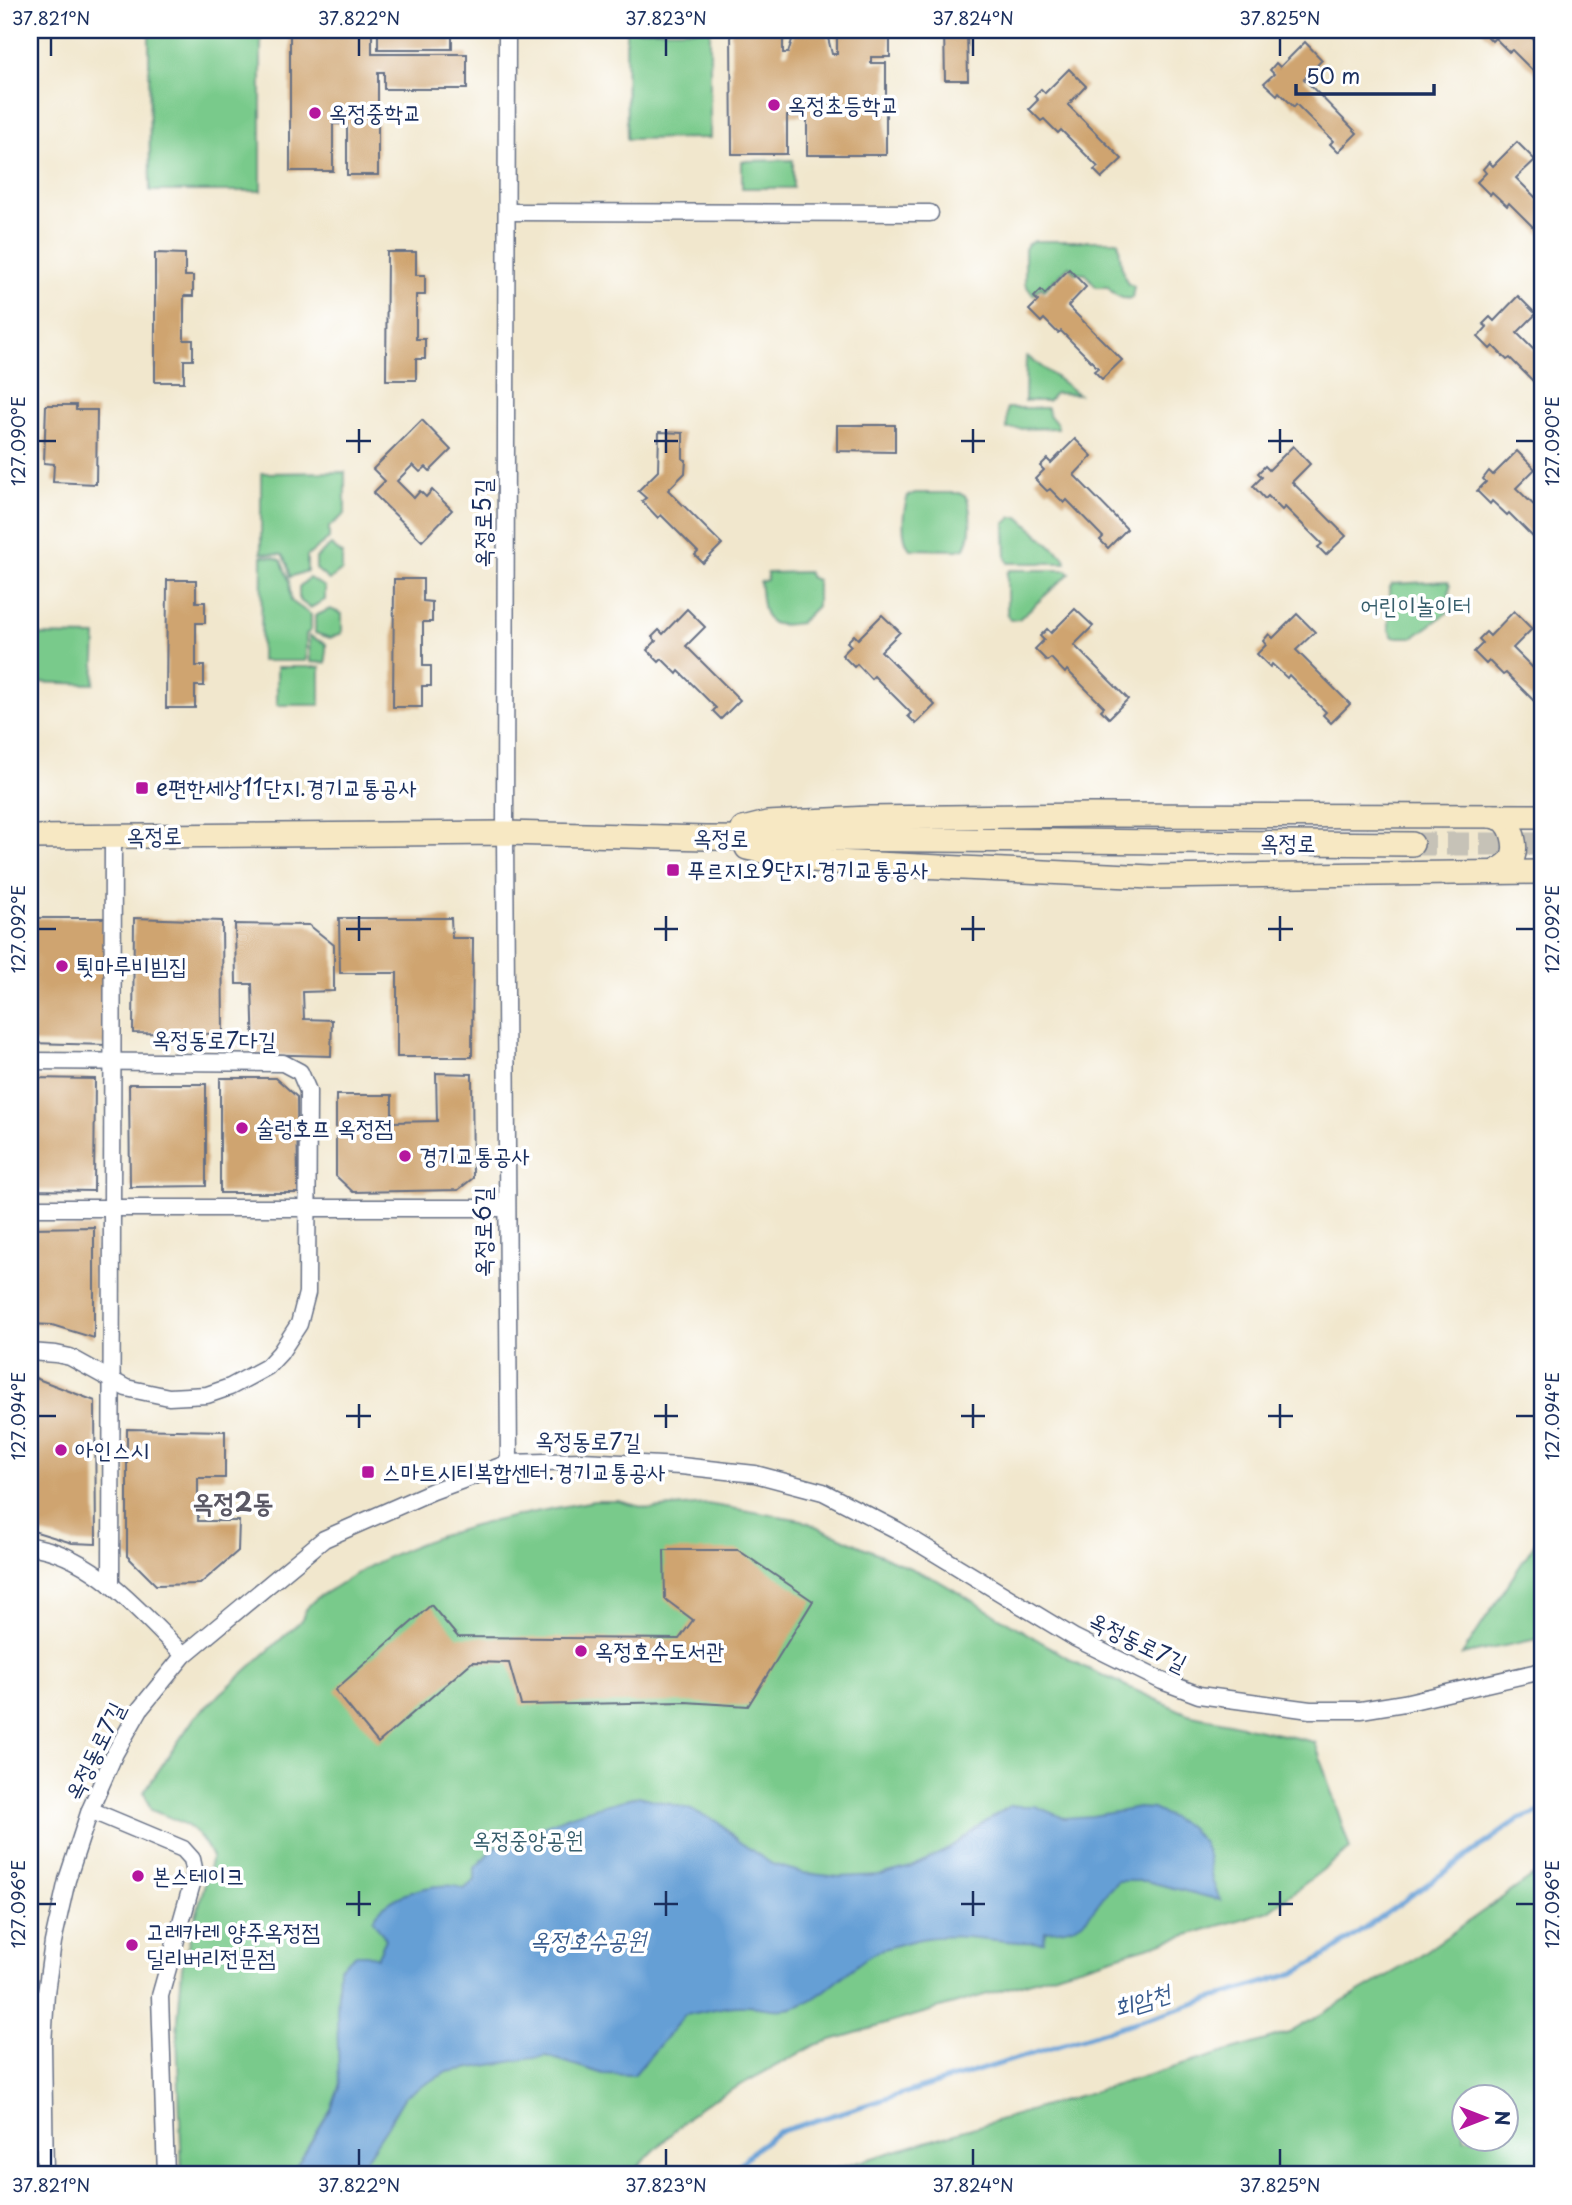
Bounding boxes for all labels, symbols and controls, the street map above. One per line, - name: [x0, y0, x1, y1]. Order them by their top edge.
- text: 37.821°N: [12, 4, 90, 31]
- text: 37.822°N: [318, 4, 400, 31]
- text: 37.823°N: [625, 4, 707, 31]
- text: 37.824°N: [932, 4, 1014, 31]
- text: 37.825°N: [1239, 4, 1321, 31]
- scale bar: [1296, 52, 1434, 96]
- text: 50 m: [1306, 59, 1360, 91]
- place label: 옥정초등학교: [788, 86, 899, 121]
- place label: 옥정중학교: [329, 94, 422, 129]
- marker: 옥정초등학교: [766, 97, 782, 113]
- marker: 옥정중학교: [307, 105, 323, 121]
- text: 127.090°E: [4, 396, 31, 486]
- text: 127.090°E: [1538, 396, 1565, 486]
- street label: 옥정로5길: [464, 479, 499, 567]
- park label: 어린이놀이터: [1360, 587, 1472, 622]
- place label: e편한세상11단지.경기교통공사: [156, 769, 417, 804]
- marker: e편한세상11단지.경기교통공사: [134, 780, 150, 796]
- street label: 옥정로: [126, 817, 182, 852]
- street label: 옥정로: [693, 819, 749, 854]
- street label: 옥정로: [1260, 824, 1316, 859]
- place label: 푸르지오9단지.경기교통공사: [687, 851, 929, 886]
- marker: 푸르지오9단지.경기교통공사: [665, 862, 681, 878]
- text: 127.092°E: [4, 885, 31, 973]
- text: 127.092°E: [1538, 885, 1565, 973]
- place label: 툇마루비빔집: [76, 947, 187, 982]
- marker: 툇마루비빔집: [54, 958, 70, 974]
- street label: 옥정동로7다길: [152, 1020, 276, 1057]
- place label: 술렁호프 옥정점: [256, 1109, 393, 1144]
- marker: 술렁호프 옥정점: [234, 1120, 250, 1136]
- place label: 경기교통공사: [419, 1137, 530, 1172]
- marker: 경기교통공사: [397, 1148, 413, 1164]
- street label: 옥정로6길: [464, 1187, 499, 1277]
- text: 127.094°E: [4, 1372, 31, 1460]
- text: 127.094°E: [1538, 1372, 1565, 1460]
- street label: 옥정동로7길: [535, 1421, 641, 1458]
- place label: 아인스시: [75, 1431, 149, 1466]
- marker: 아인스시: [53, 1442, 69, 1458]
- place label: 스마트시티복합센터.경기교통공사: [382, 1453, 666, 1488]
- marker: 스마트시티복합센터.경기교통공사: [360, 1464, 376, 1480]
- district label: 옥정2동: [193, 1482, 274, 1521]
- street label: 옥정동로7길: [1084, 1602, 1194, 1680]
- place label: 옥정호수도서관: [595, 1632, 725, 1667]
- marker: 옥정호수도서관: [573, 1643, 589, 1659]
- street label: 옥정동로7길: [55, 1695, 133, 1805]
- park label: 옥정중앙공원: [472, 1821, 584, 1856]
- place label: 본스테이크: [152, 1857, 245, 1892]
- text: 127.096°E: [4, 1860, 31, 1948]
- text: 127.096°E: [1538, 1860, 1565, 1948]
- marker: 본스테이크: [130, 1868, 146, 1884]
- place label: 고레카레 양주옥정점 딜리버리전문점: [146, 1913, 320, 1974]
- water label: 옥정호수공원: [530, 1921, 649, 1957]
- marker: 고레카레 양주옥정점 딜리버리전문점: [124, 1937, 140, 1953]
- water label: 회암천: [1108, 1973, 1177, 2025]
- north arrow: [1450, 2082, 1520, 2152]
- text: N: [1489, 2110, 1517, 2126]
- text: 37.821°N: [12, 2171, 90, 2198]
- text: 37.822°N: [318, 2171, 400, 2198]
- text: 37.823°N: [625, 2171, 707, 2198]
- text: 37.824°N: [932, 2171, 1014, 2198]
- text: 37.825°N: [1239, 2171, 1321, 2198]

